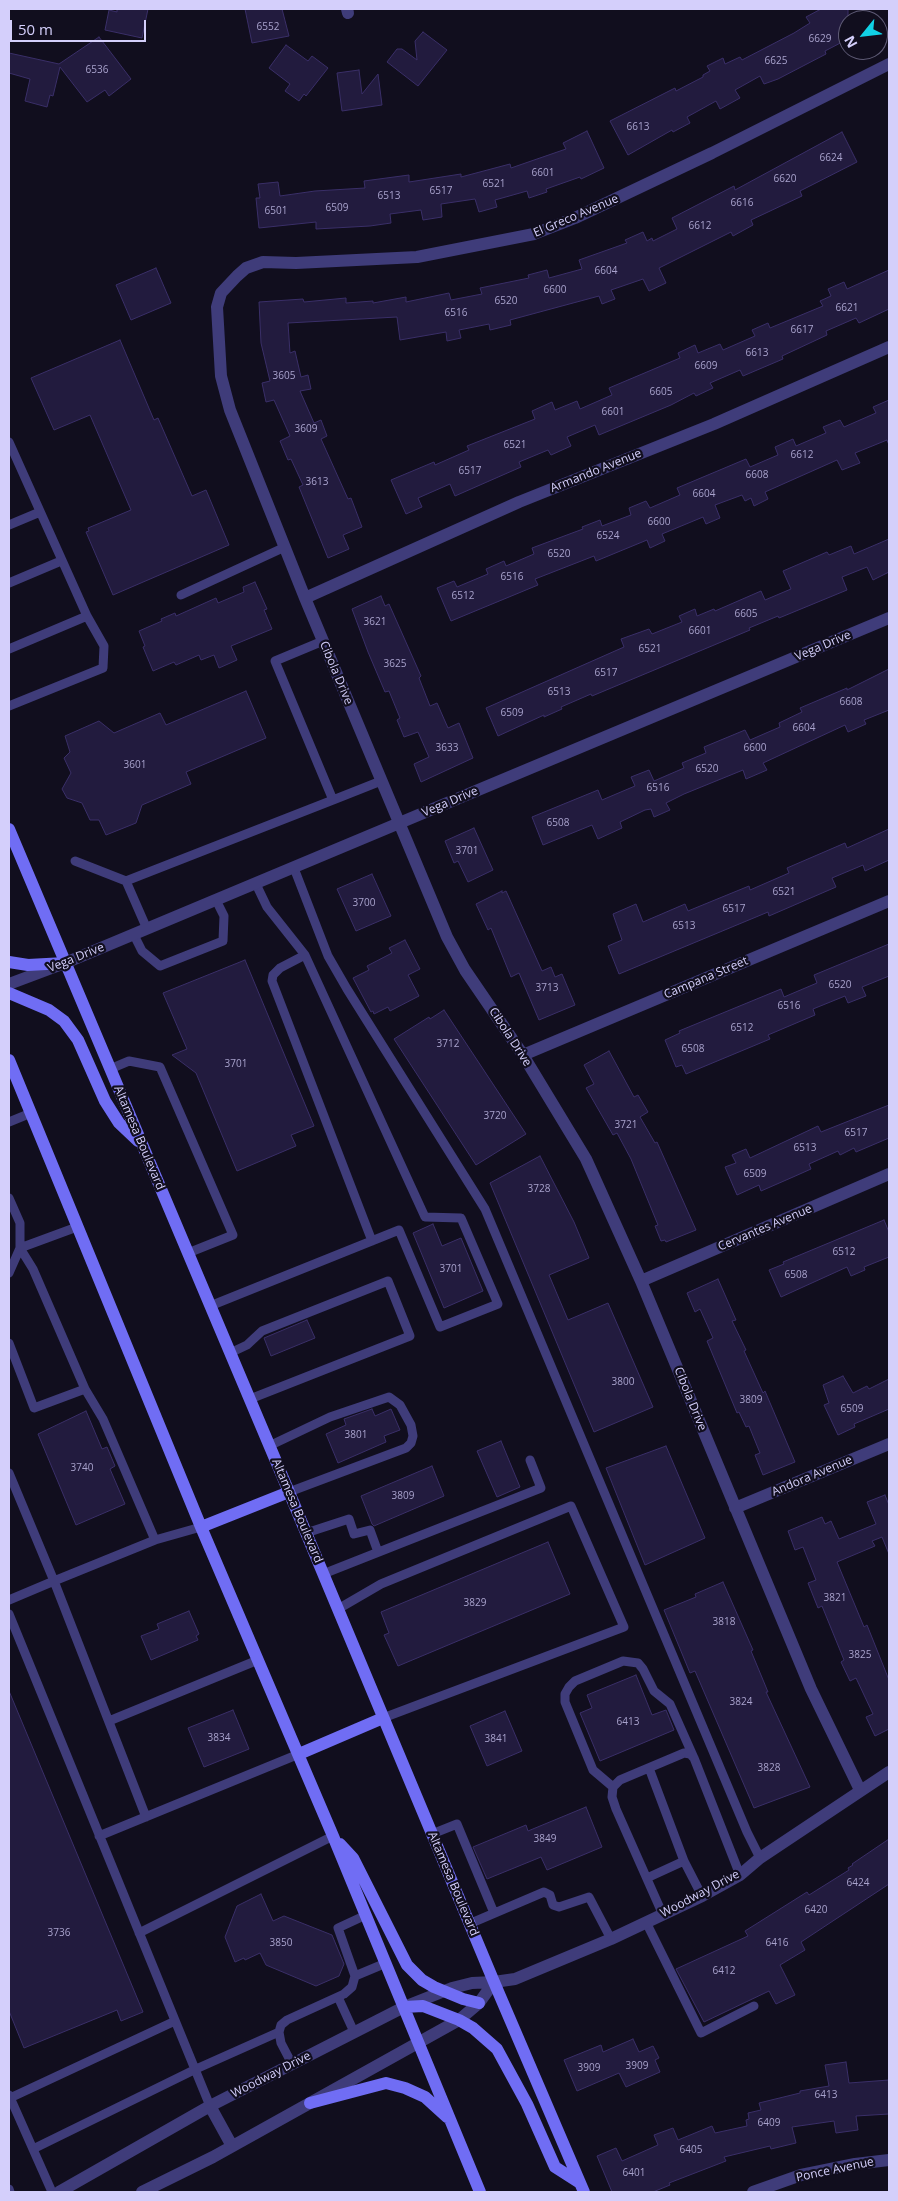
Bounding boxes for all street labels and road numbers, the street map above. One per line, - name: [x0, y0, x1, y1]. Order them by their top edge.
- street label: El Greco Avenue: [531, 192, 621, 240]
- street label: Armando Avenue: [548, 446, 644, 496]
- street label: Vega Drive: [793, 628, 853, 664]
- street label: Cibola Drive: [316, 639, 356, 707]
- street label: Vega Drive: [420, 784, 480, 820]
- street label: Vega Drive: [46, 940, 106, 976]
- street label: Campana Street: [662, 954, 750, 1002]
- street label: Cibola Drive: [486, 1005, 534, 1069]
- street label: Altamesa Boulevard: [111, 1084, 167, 1192]
- street label: Cervantes Avenue: [716, 1202, 814, 1254]
- street label: Cibola Drive: [671, 1365, 709, 1433]
- street label: Andora Avenue: [770, 1453, 854, 1499]
- street label: Altamesa Boulevard: [269, 1457, 325, 1565]
- street label: Altamesa Boulevard: [425, 1830, 481, 1938]
- street label: Woodway Drive: [658, 1867, 742, 1921]
- street label: Woodway Drive: [229, 2049, 313, 2101]
- street label: Ponce Avenue: [795, 2155, 875, 2185]

